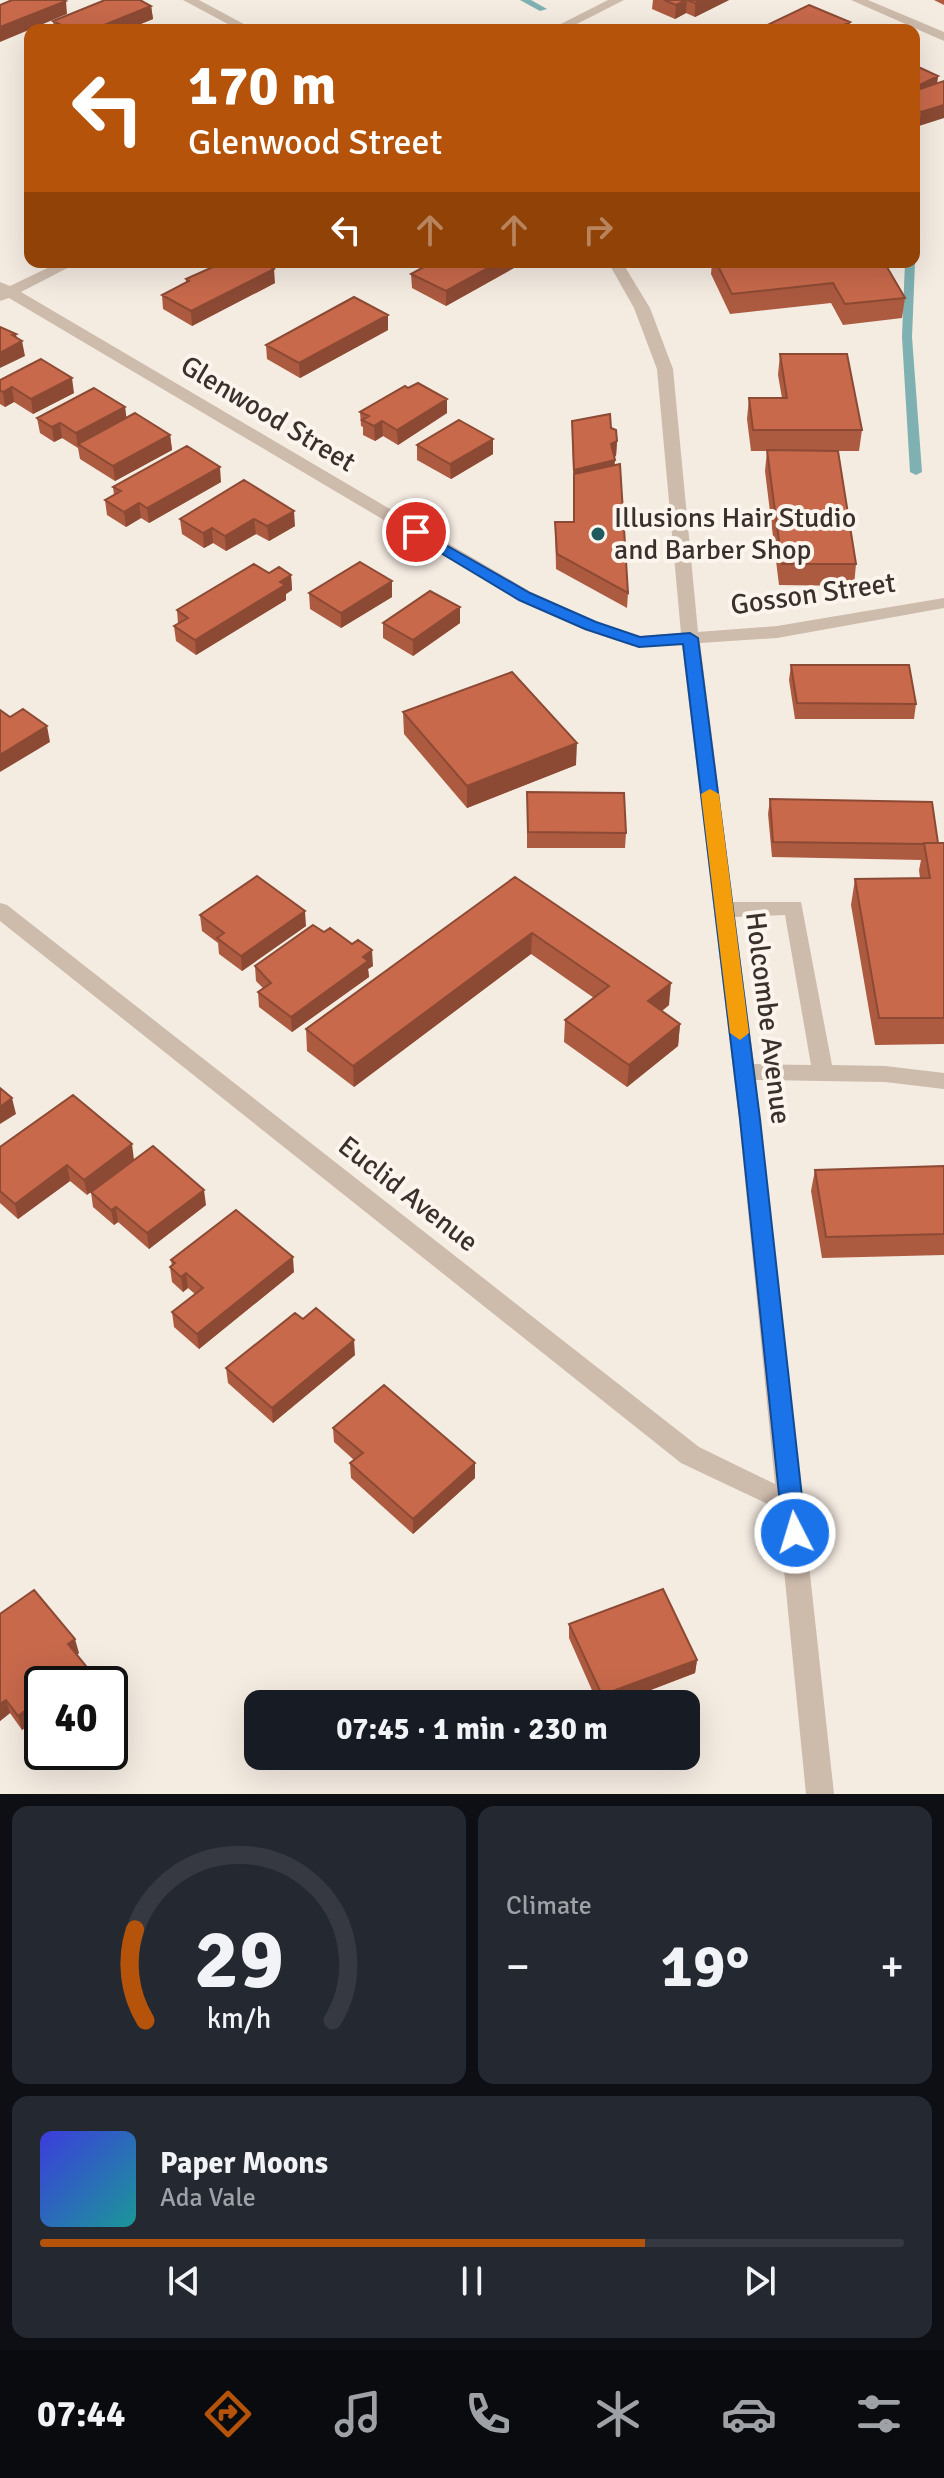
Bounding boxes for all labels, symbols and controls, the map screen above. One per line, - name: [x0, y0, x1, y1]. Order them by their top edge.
- text: 170 m: [188, 51, 336, 120]
- icon: left: [56, 56, 160, 160]
- text: Glenwood Street: [188, 120, 442, 165]
- icon: left: [324, 208, 368, 252]
- icon: ahead: [408, 208, 452, 252]
- icon: ahead: [492, 208, 536, 252]
- icon: right: [576, 208, 620, 252]
- street label: Glenwood Street: [174, 349, 362, 480]
- pin: [382, 498, 450, 566]
- place label: Illusions Hair Studio and Barber Shop: [614, 501, 856, 567]
- icon: arrive: [394, 510, 438, 554]
- marker: Illusions Hair Studio and Barber Shop: [589, 525, 607, 543]
- street label: Gosson Street: [728, 566, 898, 622]
- street label: Holcombe Avenue: [738, 910, 798, 1126]
- street label: Euclid Avenue: [331, 1129, 485, 1259]
- position arrow: [753, 1491, 837, 1575]
- speed limit sign: 40: [24, 1666, 128, 1770]
- text: 07:45 · 1 min · 230 m: [336, 1711, 608, 1748]
- text: Climate: [506, 1890, 592, 1922]
- text: 29: [194, 1909, 284, 2011]
- text: 19°: [661, 1930, 749, 2004]
- text: −: [506, 1940, 530, 1994]
- text: +: [880, 1940, 904, 1994]
- text: km/h: [207, 2001, 271, 2036]
- text: Paper Moons: [160, 2145, 328, 2182]
- text: Ada Vale: [160, 2182, 256, 2214]
- icon: previous: [162, 2259, 206, 2303]
- icon: pause: [450, 2259, 494, 2303]
- icon: next: [738, 2259, 782, 2303]
- icon: directions: [200, 2386, 256, 2442]
- icon: music: [330, 2386, 386, 2442]
- icon: phone: [460, 2386, 516, 2442]
- icon: climate: [590, 2386, 646, 2442]
- icon: car: [721, 2386, 777, 2442]
- icon: filters: [851, 2386, 907, 2442]
- text: 07:44: [37, 2392, 125, 2437]

